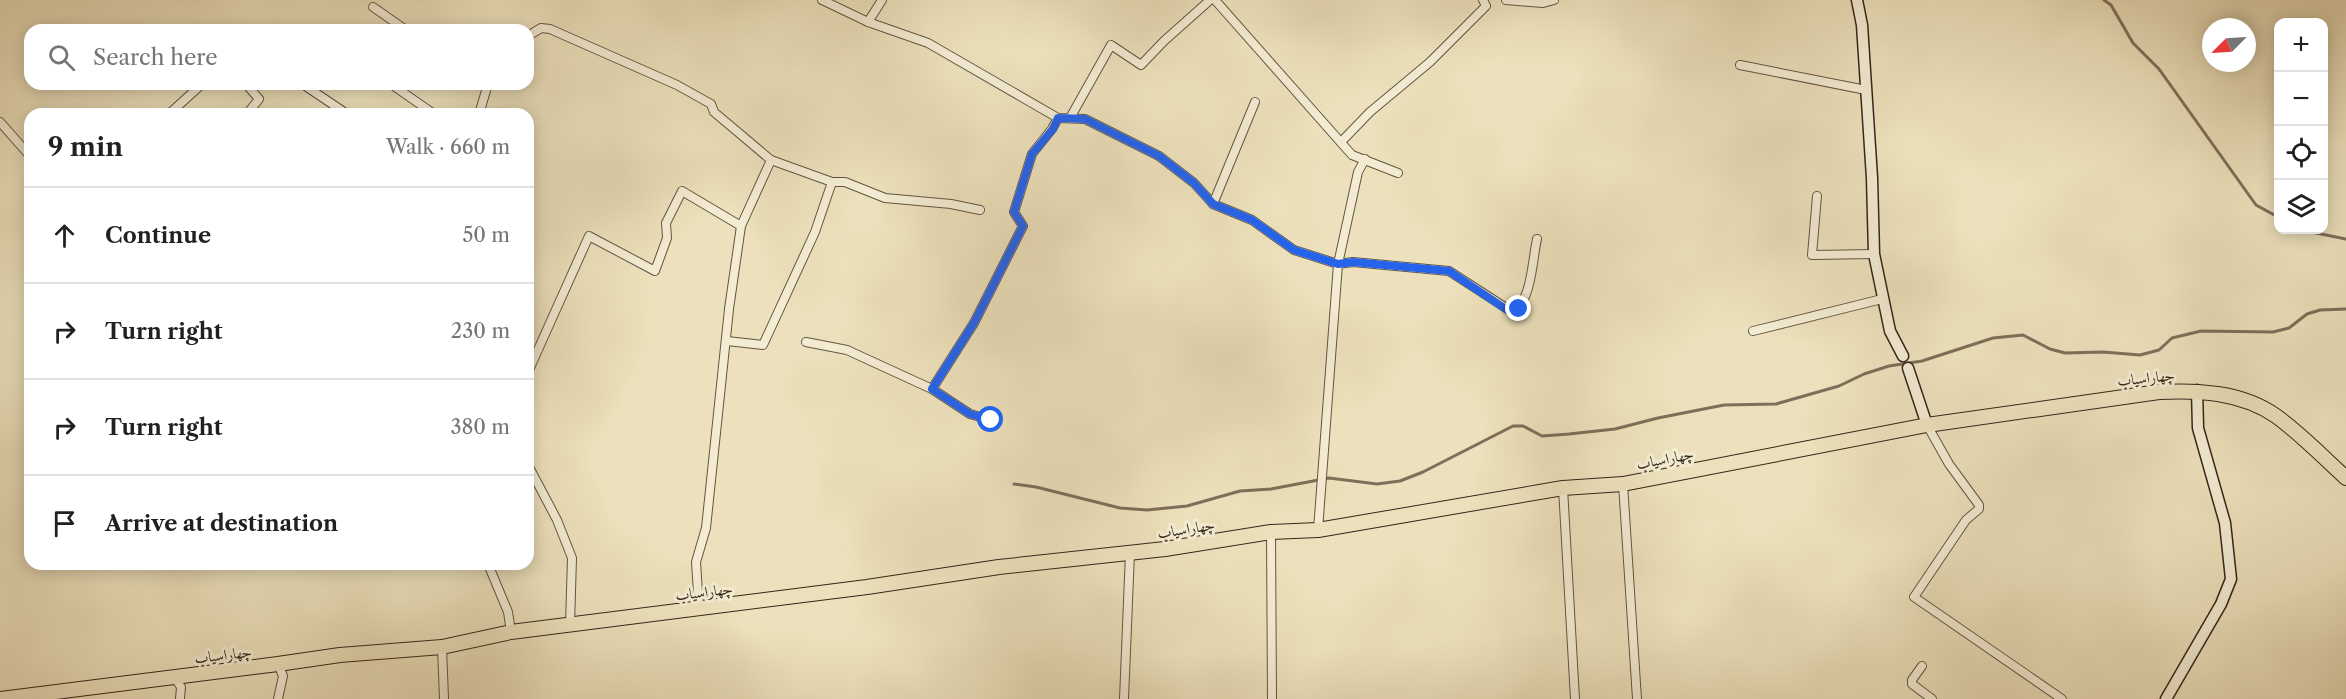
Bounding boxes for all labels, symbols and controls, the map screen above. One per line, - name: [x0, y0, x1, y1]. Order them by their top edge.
- north arrow: [2202, 18, 2256, 72]
- map controls: [2274, 18, 2328, 234]
- button: +: [2274, 18, 2328, 72]
- search box: [24, 24, 534, 90]
- icon: search: [45, 41, 78, 74]
- text: Search here: [93, 44, 218, 71]
- button: −: [2274, 72, 2328, 126]
- button: locate: [2274, 126, 2328, 180]
- text: 9 min: [48, 131, 123, 163]
- text: Walk · 660 m: [386, 135, 510, 159]
- button: layers: [2274, 180, 2328, 234]
- icon: ahead: [48, 219, 81, 252]
- text: Continue: [105, 222, 211, 249]
- text: 50 m: [463, 223, 510, 247]
- route end: [1505, 295, 1531, 321]
- icon: right: [48, 315, 81, 348]
- text: Turn right: [105, 318, 223, 345]
- text: 230 m: [451, 319, 510, 343]
- street label: چهاراسیاب: [2116, 365, 2176, 391]
- route start: [977, 406, 1003, 432]
- icon: right: [48, 411, 81, 444]
- text: Turn right: [105, 414, 223, 441]
- text: 380 m: [451, 415, 510, 439]
- street label: چهاراسیاب: [1635, 444, 1695, 474]
- icon: arrive: [48, 507, 81, 540]
- text: Arrive at destination: [105, 510, 338, 537]
- street label: چهاراسیاب: [1156, 515, 1216, 543]
- street label: چهاراسیاب: [674, 579, 734, 605]
- street label: چهاراسیاب: [193, 642, 253, 668]

